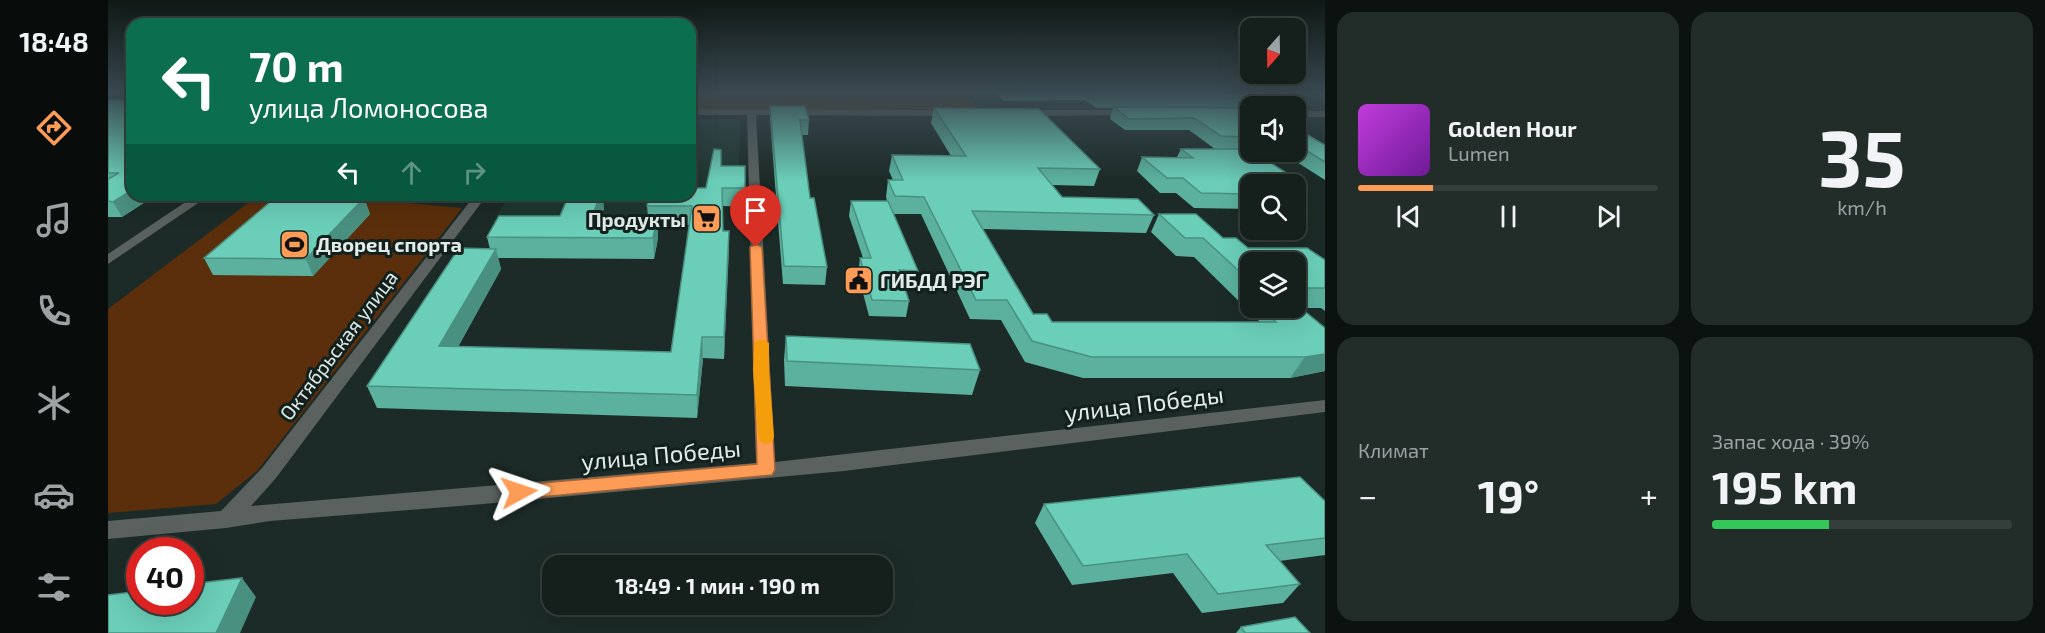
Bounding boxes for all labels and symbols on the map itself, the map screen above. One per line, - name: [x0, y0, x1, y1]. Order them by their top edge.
- north arrow: [1240, 18, 1306, 84]
- pin: [730, 185, 781, 247]
- supermarket icon: Продукты: [691, 203, 723, 235]
- place label: Продукты: [588, 207, 686, 231]
- sports icon: Дворец спорта: [279, 228, 311, 260]
- place label: Дворец спорта: [316, 232, 462, 256]
- public building icon: ГИБДД РЭГ: [843, 264, 875, 296]
- street label: Октябрьская улица: [274, 266, 403, 425]
- place label: ГИБДД РЭГ: [880, 268, 987, 292]
- street label: улица Победы: [1063, 379, 1225, 428]
- street label: улица Победы: [580, 433, 742, 476]
- position arrow: [487, 460, 551, 524]
- speed limit sign: 40: [126, 537, 204, 615]

